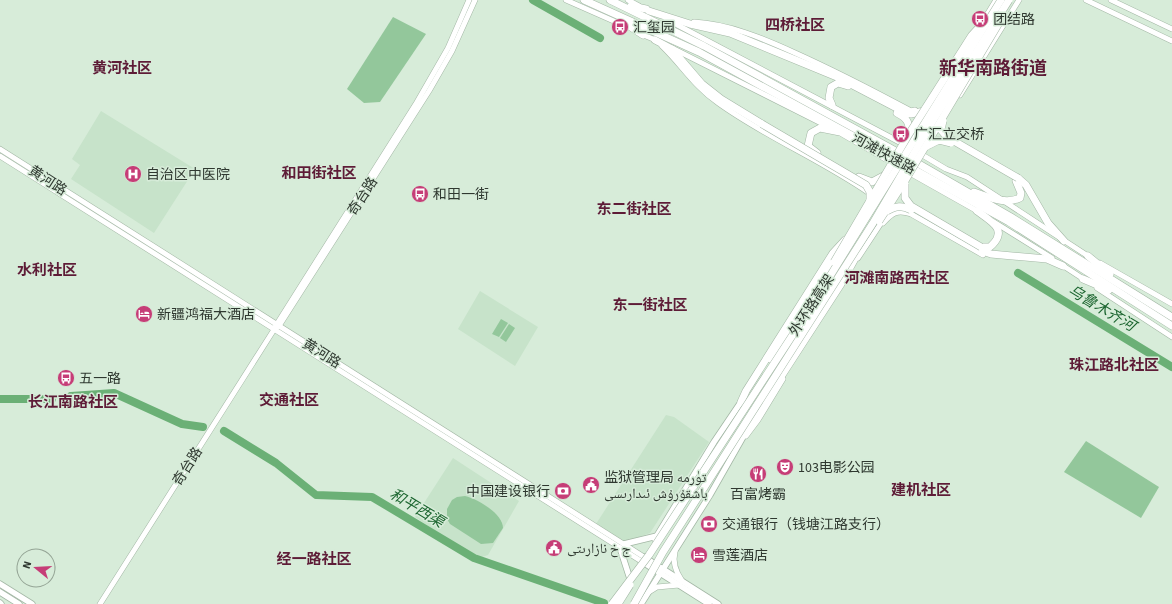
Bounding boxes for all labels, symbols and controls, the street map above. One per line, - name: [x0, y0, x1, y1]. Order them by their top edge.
- bus stop icon: 团结路: [970, 9, 990, 29]
- place label: 团结路: [993, 10, 1035, 30]
- district label: 四桥社区: [765, 15, 825, 36]
- bus stop icon: 汇玺园: [610, 17, 630, 37]
- place label: 汇玺园: [633, 18, 675, 38]
- district label: 新华南路街道: [939, 56, 1047, 81]
- district label: 黄河社区: [92, 58, 152, 79]
- bus stop icon: 广汇立交桥: [891, 124, 911, 144]
- place label: 广汇立交桥: [914, 125, 984, 145]
- street label: 河滩快速路: [848, 128, 919, 180]
- street label: 黄河路: [24, 161, 71, 201]
- district label: 和田街社区: [281, 163, 357, 184]
- hospital icon: 自治区中医院: [123, 164, 143, 184]
- place label: 自治区中医院: [146, 165, 230, 185]
- street label: 奇台路: [343, 173, 383, 220]
- bus stop icon: 和田一街: [410, 184, 430, 204]
- place label: 和田一街: [433, 185, 489, 205]
- district label: 东二街社区: [596, 199, 672, 220]
- district label: 水利社区: [17, 260, 77, 281]
- district label: 河滩南路西社区: [844, 268, 950, 289]
- street label: 外环路高架: [784, 271, 839, 340]
- water label: 乌鲁木齐河: [1064, 280, 1142, 338]
- district label: 东一街社区: [612, 295, 688, 316]
- hotel icon: 新疆鸿福大酒店: [134, 304, 154, 324]
- place label: 新疆鸿福大酒店: [157, 305, 255, 325]
- street label: 黄河路: [298, 334, 345, 373]
- district label: 珠江路北社区: [1069, 355, 1159, 376]
- bus stop icon: 五一路: [56, 368, 76, 388]
- place label: 五一路: [79, 369, 121, 389]
- district label: 交通社区: [259, 390, 319, 411]
- district label: 长江南路社区: [28, 392, 118, 413]
- street label: 奇台路: [168, 443, 207, 490]
- theatre icon: 103电影公园: [775, 457, 795, 477]
- place label: 103电影公园: [798, 458, 875, 478]
- restaurant icon: 百富烤霸: [748, 464, 768, 484]
- place label: 监狱管理局 تۈرمە باشقۇرۇش ئىدارىسى: [604, 468, 708, 504]
- public building icon: 监狱管理局 تۈرمە باشقۇرۇش ئىدارىسى: [581, 475, 601, 495]
- district label: 建机社区: [891, 480, 951, 501]
- bank icon: 中国建设银行: [553, 481, 573, 501]
- place label: 中国建设银行: [466, 482, 550, 502]
- water label: 和平西渠: [386, 484, 450, 534]
- place label: 百富烤霸: [730, 485, 786, 505]
- bank icon: 交通银行（钱塘江路支行）: [699, 514, 719, 534]
- place label: 交通银行（钱塘江路支行）: [722, 515, 890, 535]
- public building icon: ج خ نازارىتى: [544, 538, 564, 558]
- place label: ج خ نازارىتى: [567, 539, 631, 559]
- hotel icon: 雪莲酒店: [689, 545, 709, 565]
- place label: 雪莲酒店: [712, 546, 768, 566]
- north arrow: [16, 548, 56, 588]
- district label: 经一路社区: [276, 549, 352, 570]
- text: N: [19, 559, 35, 571]

